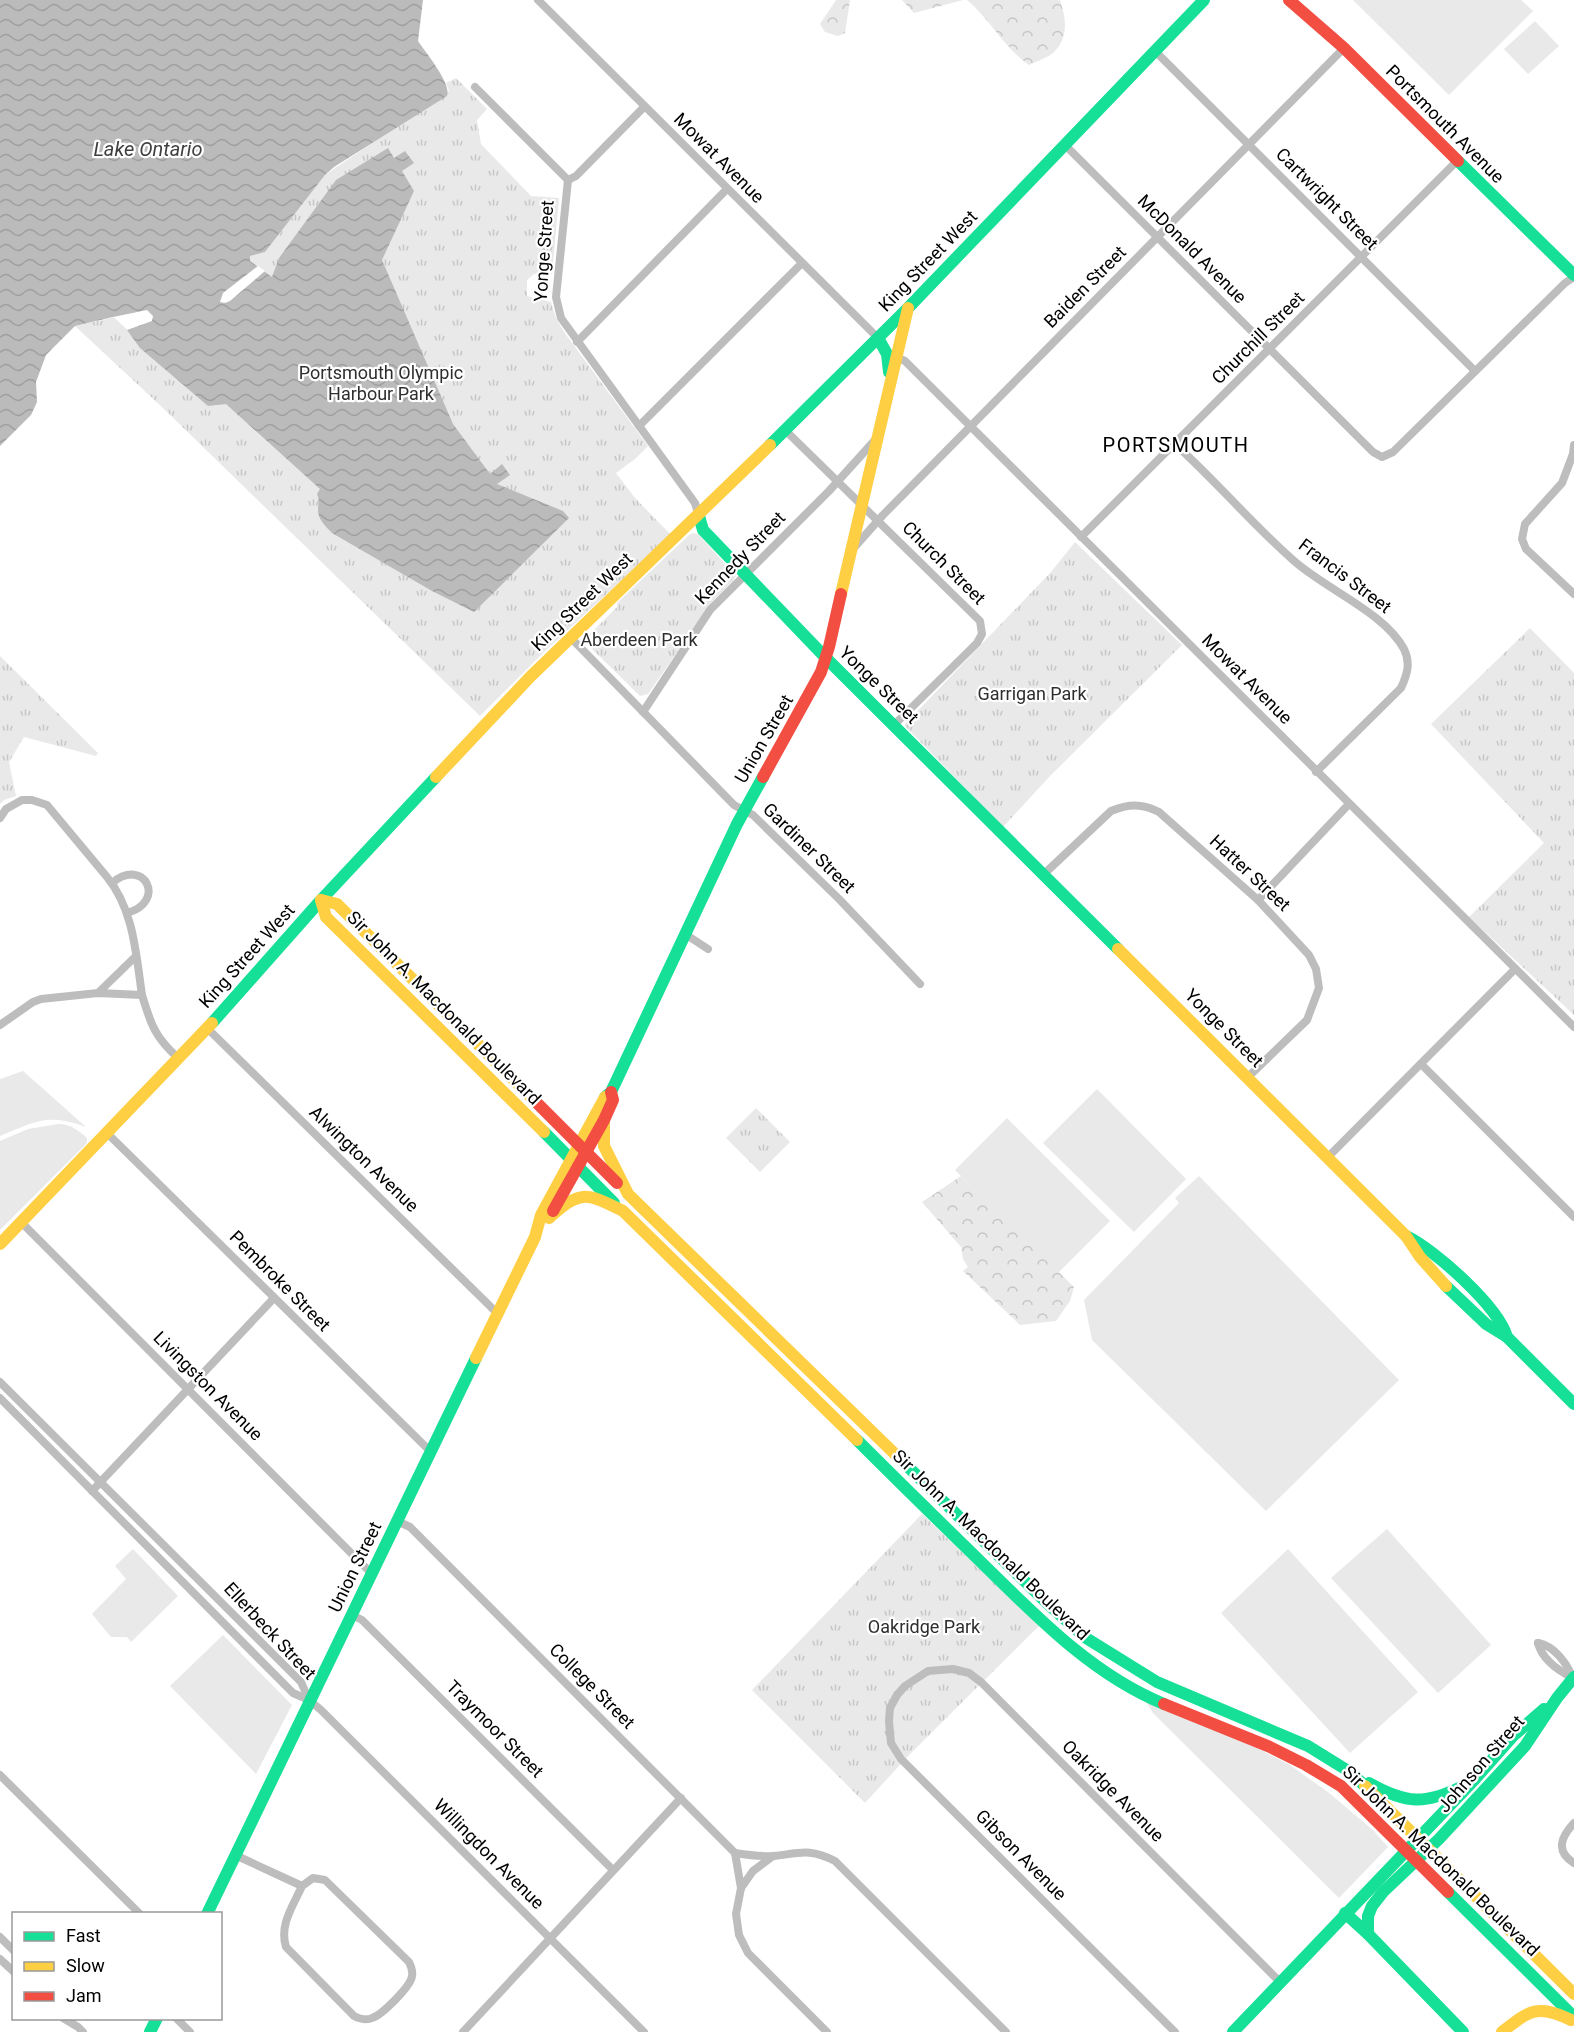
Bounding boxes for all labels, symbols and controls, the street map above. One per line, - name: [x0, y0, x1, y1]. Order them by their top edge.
- street label: Portsmouth Avenue: [1382, 60, 1509, 187]
- street label: Mowat Avenue: [670, 108, 769, 207]
- water label: Lake Ontario: [93, 137, 203, 161]
- street label: Cartwright Street: [1272, 143, 1383, 254]
- street label: McDonald Avenue: [1134, 190, 1251, 307]
- street label: Yonge Street: [529, 199, 558, 303]
- street label: King Street West: [874, 206, 981, 316]
- street label: Baiden Street: [1039, 241, 1130, 332]
- street label: Churchill Street: [1207, 287, 1308, 388]
- park label: Portsmouth Olympic Harbour Park: [299, 362, 463, 404]
- district label: PORTSMOUTH: [1103, 433, 1249, 457]
- street label: Kennedy Street: [690, 507, 789, 608]
- street label: Church Street: [898, 517, 990, 609]
- street label: Francis Street: [1295, 534, 1396, 617]
- street label: King Street West: [527, 548, 637, 655]
- park label: Aberdeen Park: [580, 629, 698, 650]
- street label: Mowat Avenue: [1198, 629, 1297, 728]
- street label: Yonge Street: [835, 642, 923, 728]
- park label: Garrigan Park: [977, 683, 1087, 704]
- street label: Union Street: [730, 691, 797, 787]
- street label: Gardiner Street: [759, 798, 860, 897]
- street label: Hatter Street: [1206, 830, 1295, 915]
- street label: King Street West: [194, 899, 299, 1012]
- street label: Sir John A. Macdonald Boulevard: [343, 907, 545, 1109]
- street label: Yonge Street: [1181, 984, 1268, 1071]
- street label: Alwington Avenue: [306, 1101, 423, 1216]
- street label: Pembroke Street: [226, 1226, 335, 1335]
- street label: Livingston Avenue: [149, 1327, 267, 1445]
- street label: Sir John A. Macdonald Boulevard: [889, 1445, 1094, 1644]
- street label: Union Street: [324, 1518, 386, 1615]
- street label: Ellerbeck Street: [220, 1578, 321, 1684]
- park label: Oakridge Park: [868, 1616, 981, 1637]
- street label: College Street: [545, 1639, 639, 1733]
- street label: Traymoor Street: [443, 1676, 548, 1782]
- street label: Johnson Street: [1433, 1711, 1528, 1816]
- street label: Oakridge Avenue: [1058, 1736, 1168, 1846]
- street label: Sir John A. Macdonald Boulevard: [1339, 1761, 1544, 1960]
- street label: Willingdon Avenue: [430, 1794, 549, 1913]
- street label: Gibson Avenue: [972, 1805, 1071, 1904]
- legend: [12, 1912, 222, 2020]
- text: Fast: [66, 1925, 101, 1946]
- text: Slow: [66, 1955, 105, 1976]
- text: Jam: [66, 1985, 102, 2006]

